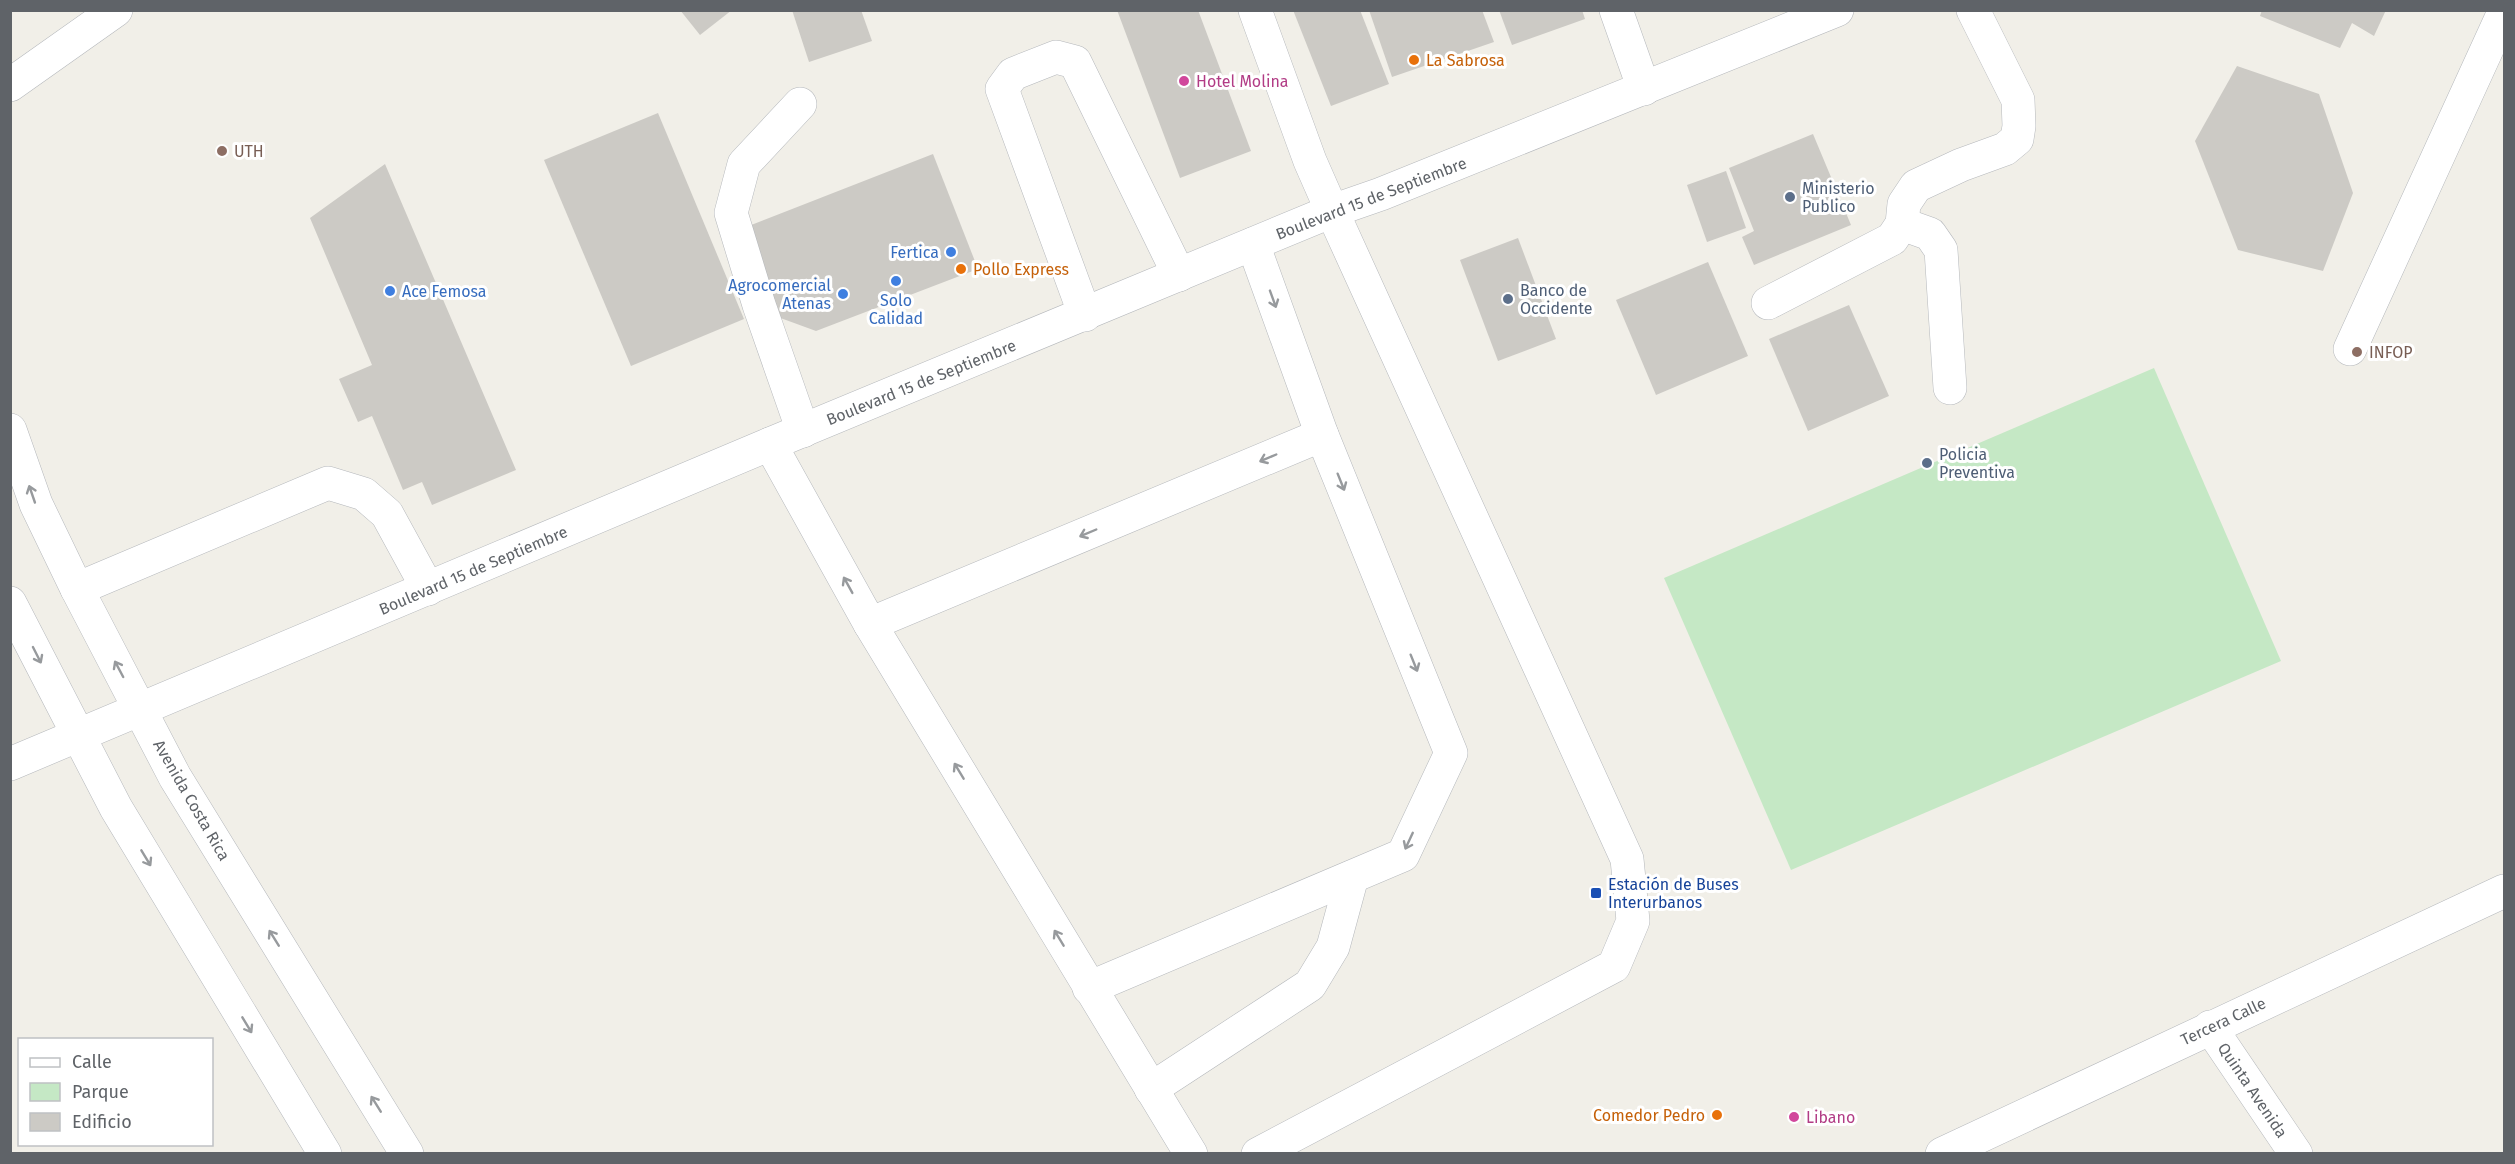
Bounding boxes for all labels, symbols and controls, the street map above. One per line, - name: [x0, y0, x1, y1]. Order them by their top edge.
- place label: La Sabrosa: [1426, 51, 1505, 70]
- marker: La Sabrosa: [1407, 53, 1421, 67]
- place label: Hotel Molina: [1196, 72, 1288, 91]
- marker: Hotel Molina: [1177, 74, 1191, 88]
- place label: UTH: [234, 142, 264, 161]
- marker: UTH: [215, 144, 229, 158]
- street label: Boulevard 15 de Septiembre: [1273, 153, 1469, 244]
- place label: Ministerio Publico: [1802, 179, 1875, 216]
- marker: Ministerio Publico: [1783, 190, 1797, 204]
- place label: Fertica: [890, 243, 939, 262]
- marker: Fertica: [944, 245, 958, 259]
- place label: Pollo Express: [973, 260, 1069, 279]
- marker: Pollo Express: [954, 262, 968, 276]
- marker: Solo Calidad: [889, 274, 903, 288]
- place label: Agrocomercial Atenas: [728, 276, 831, 313]
- place label: Banco de Occidente: [1520, 281, 1592, 318]
- place label: Ace Femosa: [402, 282, 487, 301]
- marker: Ace Femosa: [383, 284, 397, 298]
- marker: Agrocomercial Atenas: [836, 287, 850, 301]
- one-way arrow: [1268, 289, 1279, 308]
- place label: Solo Calidad: [869, 291, 923, 328]
- marker: Banco de Occidente: [1501, 292, 1515, 306]
- street label: Boulevard 15 de Septiembre: [824, 336, 1019, 429]
- place label: INFOP: [2369, 343, 2413, 362]
- marker: INFOP: [2350, 345, 2364, 359]
- place label: Policia Preventiva: [1939, 445, 2015, 482]
- one-way arrow: [1259, 453, 1277, 464]
- marker: Policia Preventiva: [1920, 456, 1934, 470]
- one-way arrow: [1336, 472, 1347, 491]
- one-way arrow: [26, 485, 37, 504]
- street label: Boulevard 15 de Septiembre: [376, 522, 570, 619]
- one-way arrow: [1079, 528, 1098, 539]
- one-way arrow: [842, 577, 854, 594]
- one-way arrow: [31, 646, 43, 663]
- one-way arrow: [1409, 653, 1420, 672]
- one-way arrow: [113, 661, 125, 678]
- street label: Avenida Costa Rica: [149, 736, 234, 864]
- one-way arrow: [952, 763, 964, 780]
- one-way arrow: [1403, 832, 1415, 850]
- one-way arrow: [141, 849, 153, 866]
- place label: Estación de Buses Interurbanos: [1608, 875, 1739, 912]
- marker: Estación de Buses Interurbanos: [1589, 886, 1603, 900]
- one-way arrow: [268, 929, 281, 946]
- one-way arrow: [1053, 930, 1065, 947]
- street label: Tercera Calle: [2178, 993, 2269, 1049]
- one-way arrow: [242, 1016, 254, 1033]
- legend: [18, 1038, 213, 1146]
- street label: Quinta Avenida: [2214, 1039, 2291, 1141]
- text: Calle: [72, 1051, 112, 1073]
- text: Parque: [72, 1081, 129, 1103]
- one-way arrow: [370, 1096, 382, 1113]
- place label: Comedor Pedro: [1593, 1106, 1705, 1125]
- marker: Comedor Pedro: [1710, 1108, 1724, 1122]
- place label: Libano: [1806, 1108, 1855, 1127]
- marker: Libano: [1787, 1110, 1801, 1124]
- text: Edificio: [72, 1111, 132, 1133]

